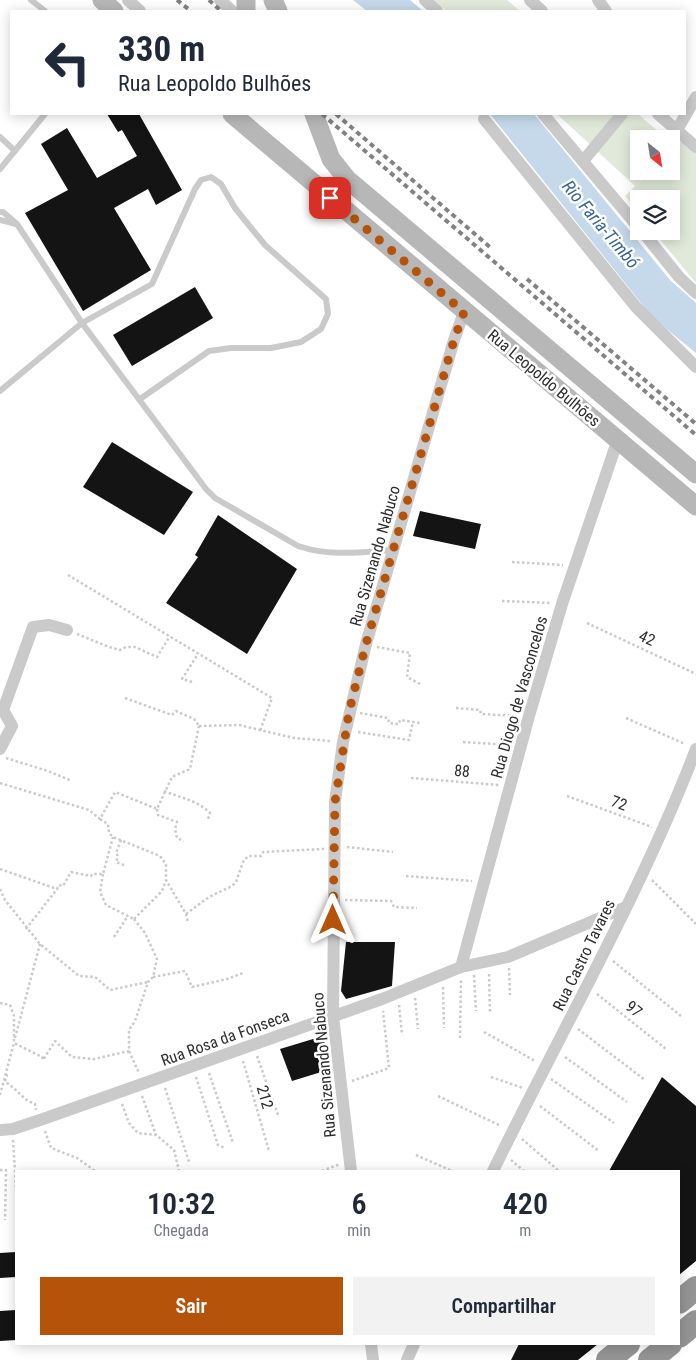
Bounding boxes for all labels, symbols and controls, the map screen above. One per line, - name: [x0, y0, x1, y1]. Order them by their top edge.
- text: 330 m: [118, 29, 205, 70]
- icon: left: [35, 30, 100, 95]
- text: Rua Leopoldo Bulhões: [118, 71, 311, 96]
- north arrow: [630, 130, 680, 180]
- map controls: [630, 130, 680, 240]
- water label: Rio Faria-Timbó: [558, 176, 644, 272]
- pin: [309, 177, 351, 219]
- icon: arrive: [316, 184, 344, 212]
- button: layers: [630, 190, 680, 240]
- street label: Rua Leopoldo Bulhões: [484, 326, 604, 430]
- street label: Rua Sizenando Nabuco: [346, 484, 404, 628]
- street label: Rua Diogo de Vasconcelos: [487, 614, 551, 780]
- street label: 42: [636, 626, 658, 650]
- street label: 88: [453, 761, 471, 781]
- street label: 72: [608, 791, 630, 815]
- position arrow: [306, 893, 358, 945]
- street label: Rua Castro Tavares: [549, 896, 619, 1014]
- street label: Rua Sizenando Nabuco: [308, 992, 340, 1138]
- street label: 97: [622, 997, 646, 1021]
- street label: Rua Rosa da Fonseca: [158, 1006, 292, 1070]
- street label: 212: [253, 1083, 277, 1111]
- text: 10:32: [147, 1186, 215, 1221]
- text: 6: [351, 1186, 367, 1221]
- text: 420: [503, 1186, 548, 1221]
- text: Chegada: [153, 1221, 209, 1240]
- text: min: [347, 1221, 371, 1240]
- text: m: [519, 1221, 531, 1240]
- button: Sair: [40, 1277, 343, 1335]
- button: Compartilhar: [353, 1277, 655, 1335]

